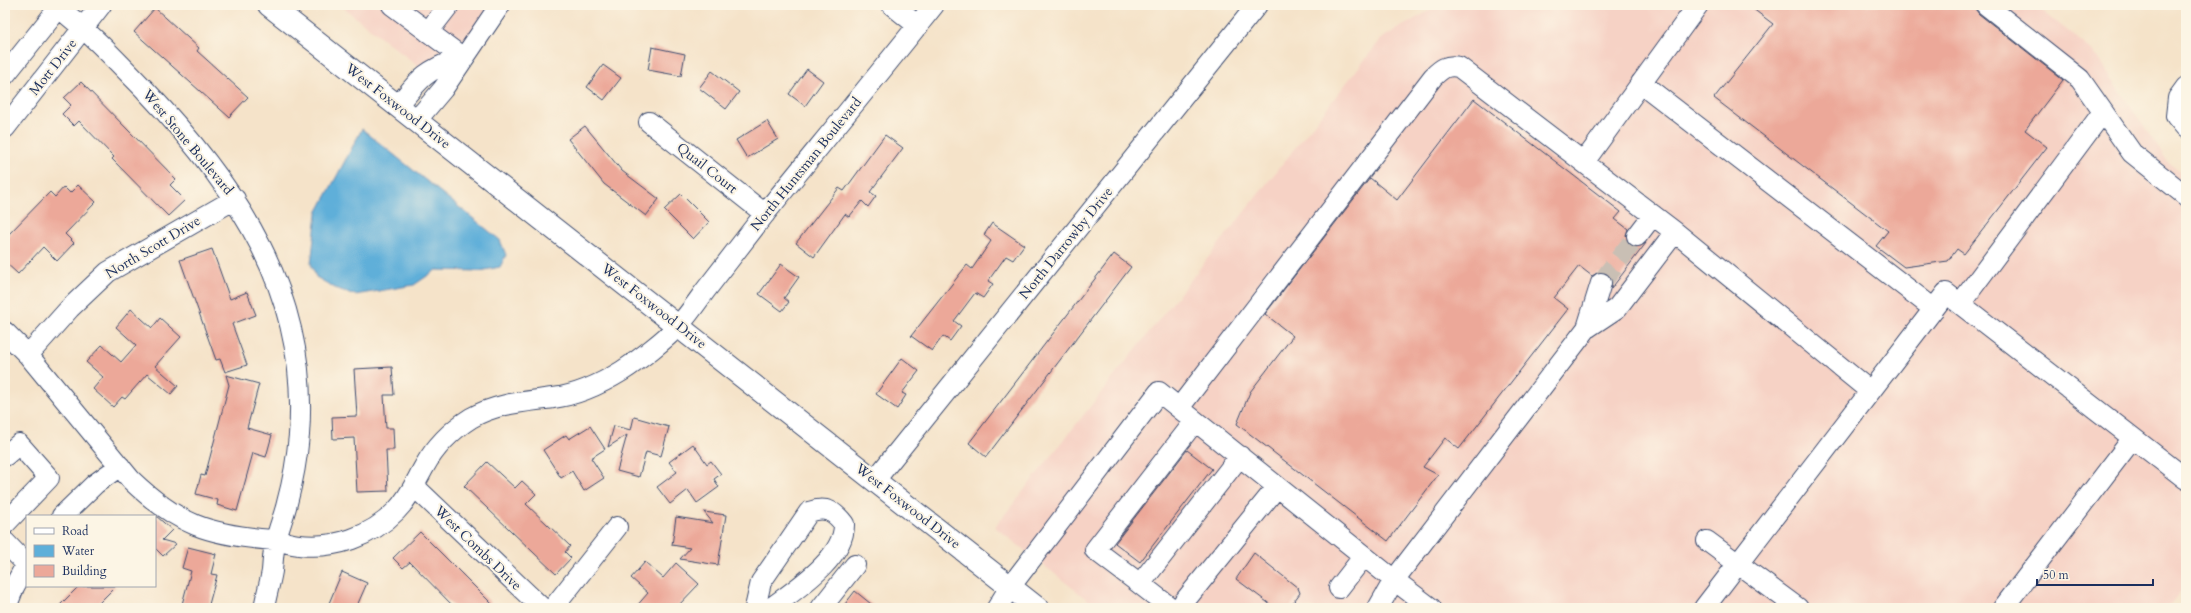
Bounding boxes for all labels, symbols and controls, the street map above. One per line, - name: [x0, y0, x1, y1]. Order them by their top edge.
- street label: Mott Drive: [25, 35, 81, 99]
- street label: West Foxwood Drive: [341, 58, 455, 153]
- street label: West Stone Boulevard: [138, 85, 238, 199]
- street label: North Huntsman Boulevard: [746, 93, 866, 235]
- street label: Quail Court: [673, 138, 742, 198]
- street label: North Darrowby Drive: [1015, 183, 1117, 303]
- street label: North Scott Drive: [102, 211, 204, 283]
- street label: West Foxwood Drive: [597, 258, 711, 353]
- street label: West Foxwood Drive: [851, 458, 965, 553]
- street label: West Combs Drive: [429, 501, 526, 595]
- legend: [26, 515, 156, 587]
- text: Road: [62, 523, 89, 539]
- text: Water: [61, 543, 95, 559]
- scale bar: [2037, 561, 2153, 587]
- text: Building: [62, 563, 107, 579]
- text: 50 m: [2043, 567, 2070, 583]

